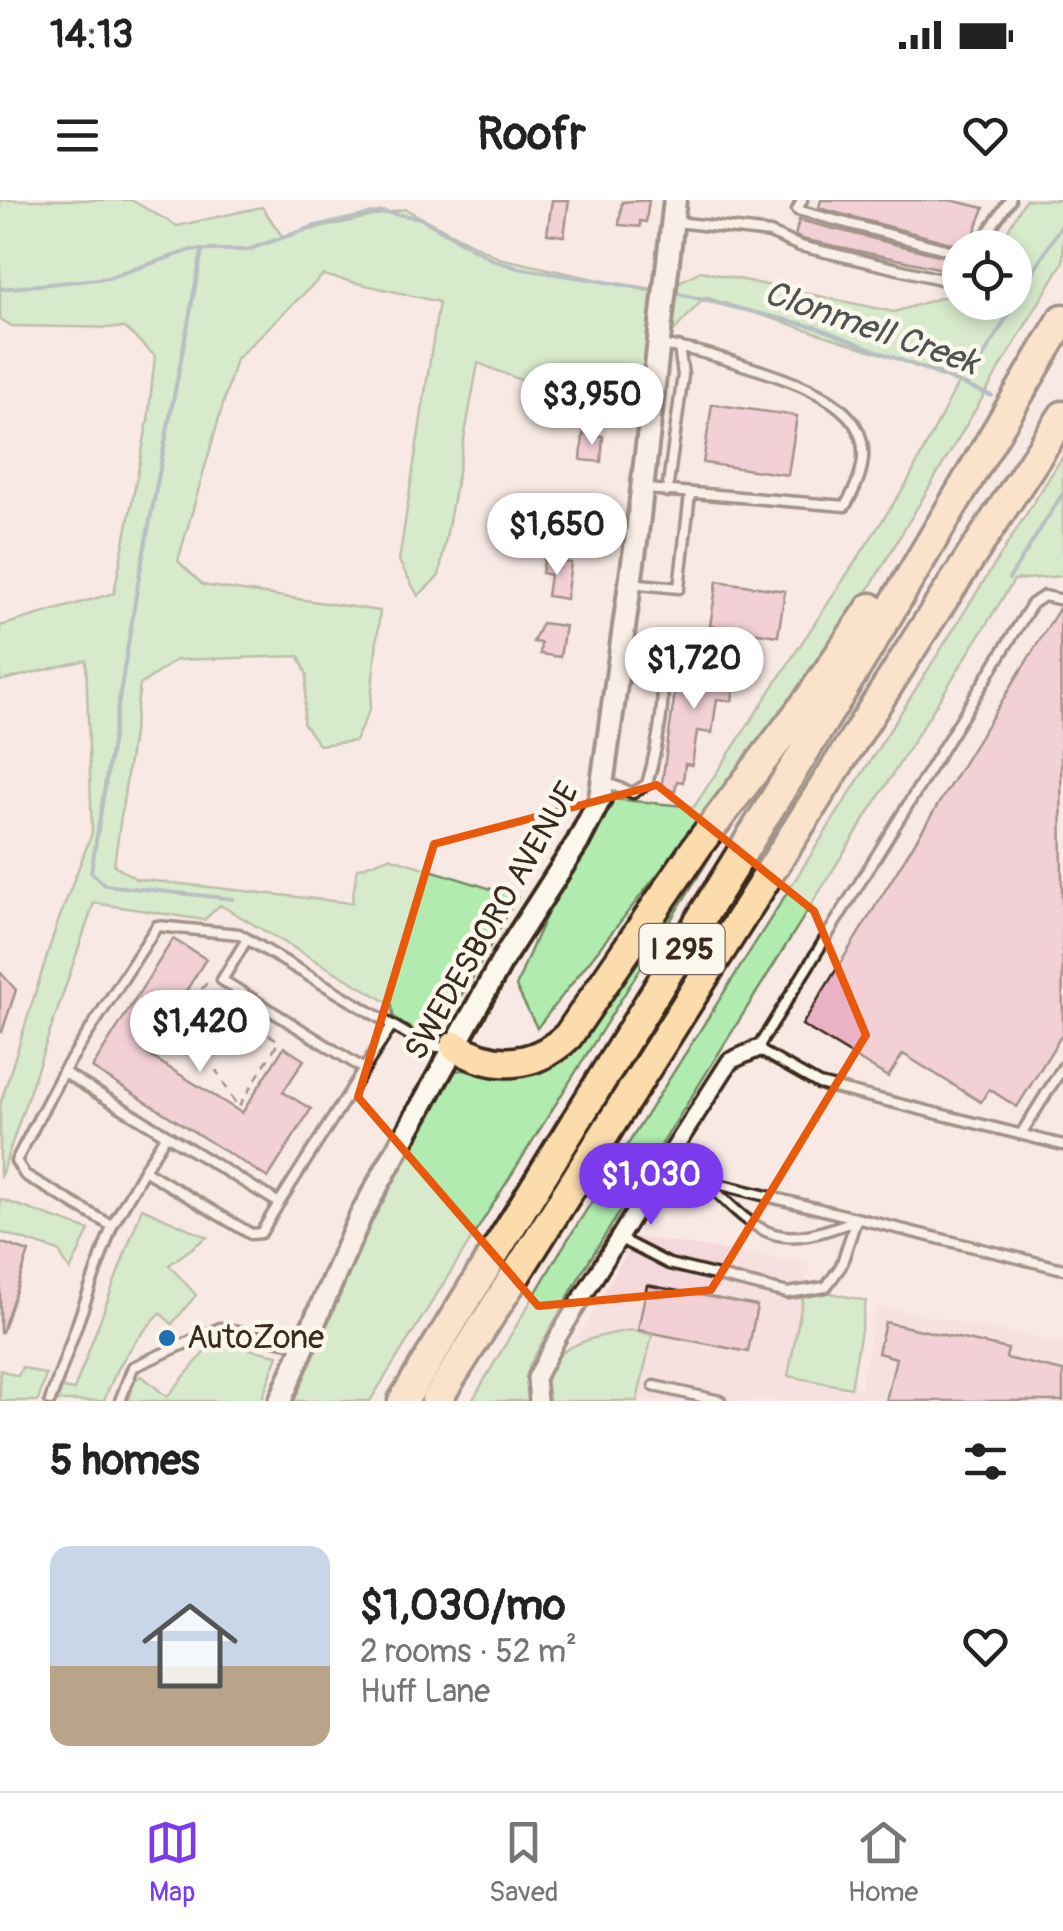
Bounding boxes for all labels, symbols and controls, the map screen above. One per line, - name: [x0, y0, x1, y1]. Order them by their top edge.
- text: 14:13: [50, 11, 133, 59]
- text: Roofr: [477, 107, 586, 163]
- icon: menu: [50, 108, 105, 163]
- icon: heart: [958, 108, 1013, 163]
- map controls: [942, 230, 1032, 320]
- button: locate: [942, 230, 1032, 320]
- water label: Clonmell Creek: [758, 271, 987, 386]
- pin: $3,950: [511, 363, 673, 448]
- text: $3,950: [542, 375, 642, 415]
- pin: $1,650: [476, 493, 638, 578]
- text: $1,650: [509, 505, 605, 545]
- pin: $1,720: [613, 627, 775, 712]
- text: $1,720: [647, 639, 741, 679]
- street label: SWEDESBORO AVENUE: [396, 775, 588, 1067]
- road number: I 295: [640, 924, 724, 974]
- pin: $1,420: [119, 990, 281, 1075]
- text: $1,420: [152, 1002, 248, 1042]
- pin: $1,030: [570, 1143, 732, 1228]
- text: $1,030: [601, 1155, 701, 1195]
- place label: AutoZone: [187, 1318, 324, 1358]
- marker: AutoZone: [156, 1327, 178, 1349]
- icon: filters: [958, 1434, 1013, 1489]
- text: 5 homes: [50, 1435, 200, 1487]
- text: $1,030/mo: [360, 1580, 566, 1632]
- icon: home: [130, 1586, 250, 1706]
- icon: heart: [958, 1619, 1013, 1674]
- text: 2 rooms · 52 m²: [360, 1632, 577, 1672]
- text: Huff Lane: [360, 1672, 490, 1712]
- tab: Map: [145, 1815, 200, 1910]
- tab: Saved: [489, 1815, 558, 1910]
- tab: Home: [848, 1815, 918, 1910]

